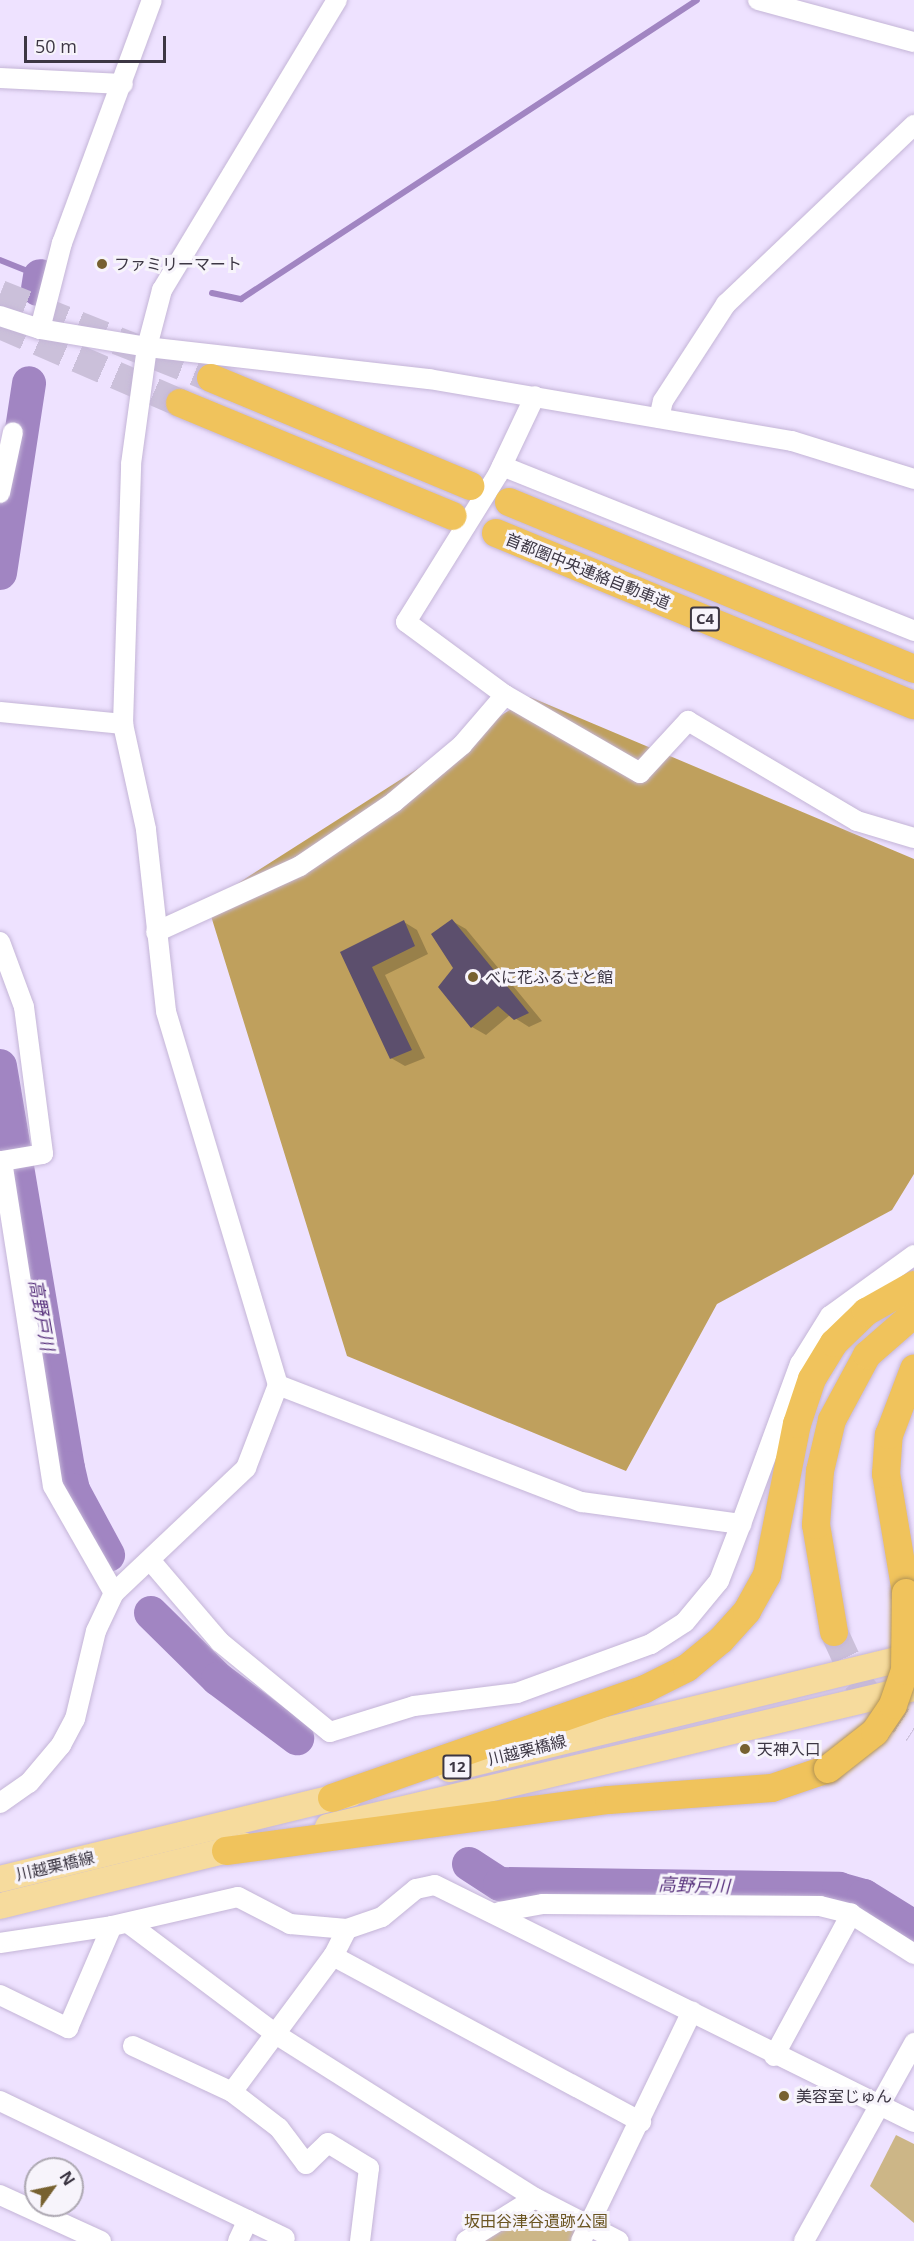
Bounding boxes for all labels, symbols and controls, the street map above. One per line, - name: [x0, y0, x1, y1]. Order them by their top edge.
- scale bar: [27, 24, 170, 62]
- text: 50 m: [35, 34, 77, 58]
- place label: ファミリーマート: [114, 254, 242, 274]
- marker: ファミリーマート: [95, 257, 109, 271]
- street label: 首都圏中央連絡自動車道: [503, 529, 673, 613]
- road number: C4: [688, 607, 722, 631]
- place label: べに花ふるさと館: [485, 967, 613, 987]
- marker: べに花ふるさと館: [466, 970, 480, 984]
- water label: 高野戸川: [25, 1278, 59, 1352]
- street label: 川越栗橋線: [486, 1731, 568, 1769]
- place label: 天神入口: [757, 1739, 821, 1759]
- marker: 天神入口: [738, 1742, 752, 1756]
- road number: 12: [442, 1755, 472, 1779]
- street label: 川越栗橋線: [14, 1848, 96, 1884]
- water label: 高野戸川: [658, 1873, 730, 1897]
- place label: 美容室じゅん: [796, 2086, 892, 2106]
- marker: 美容室じゅん: [777, 2089, 791, 2103]
- north arrow: [24, 2157, 84, 2217]
- text: N: [55, 2167, 80, 2190]
- park label: 坂田谷津谷遺跡公園: [464, 2211, 608, 2231]

